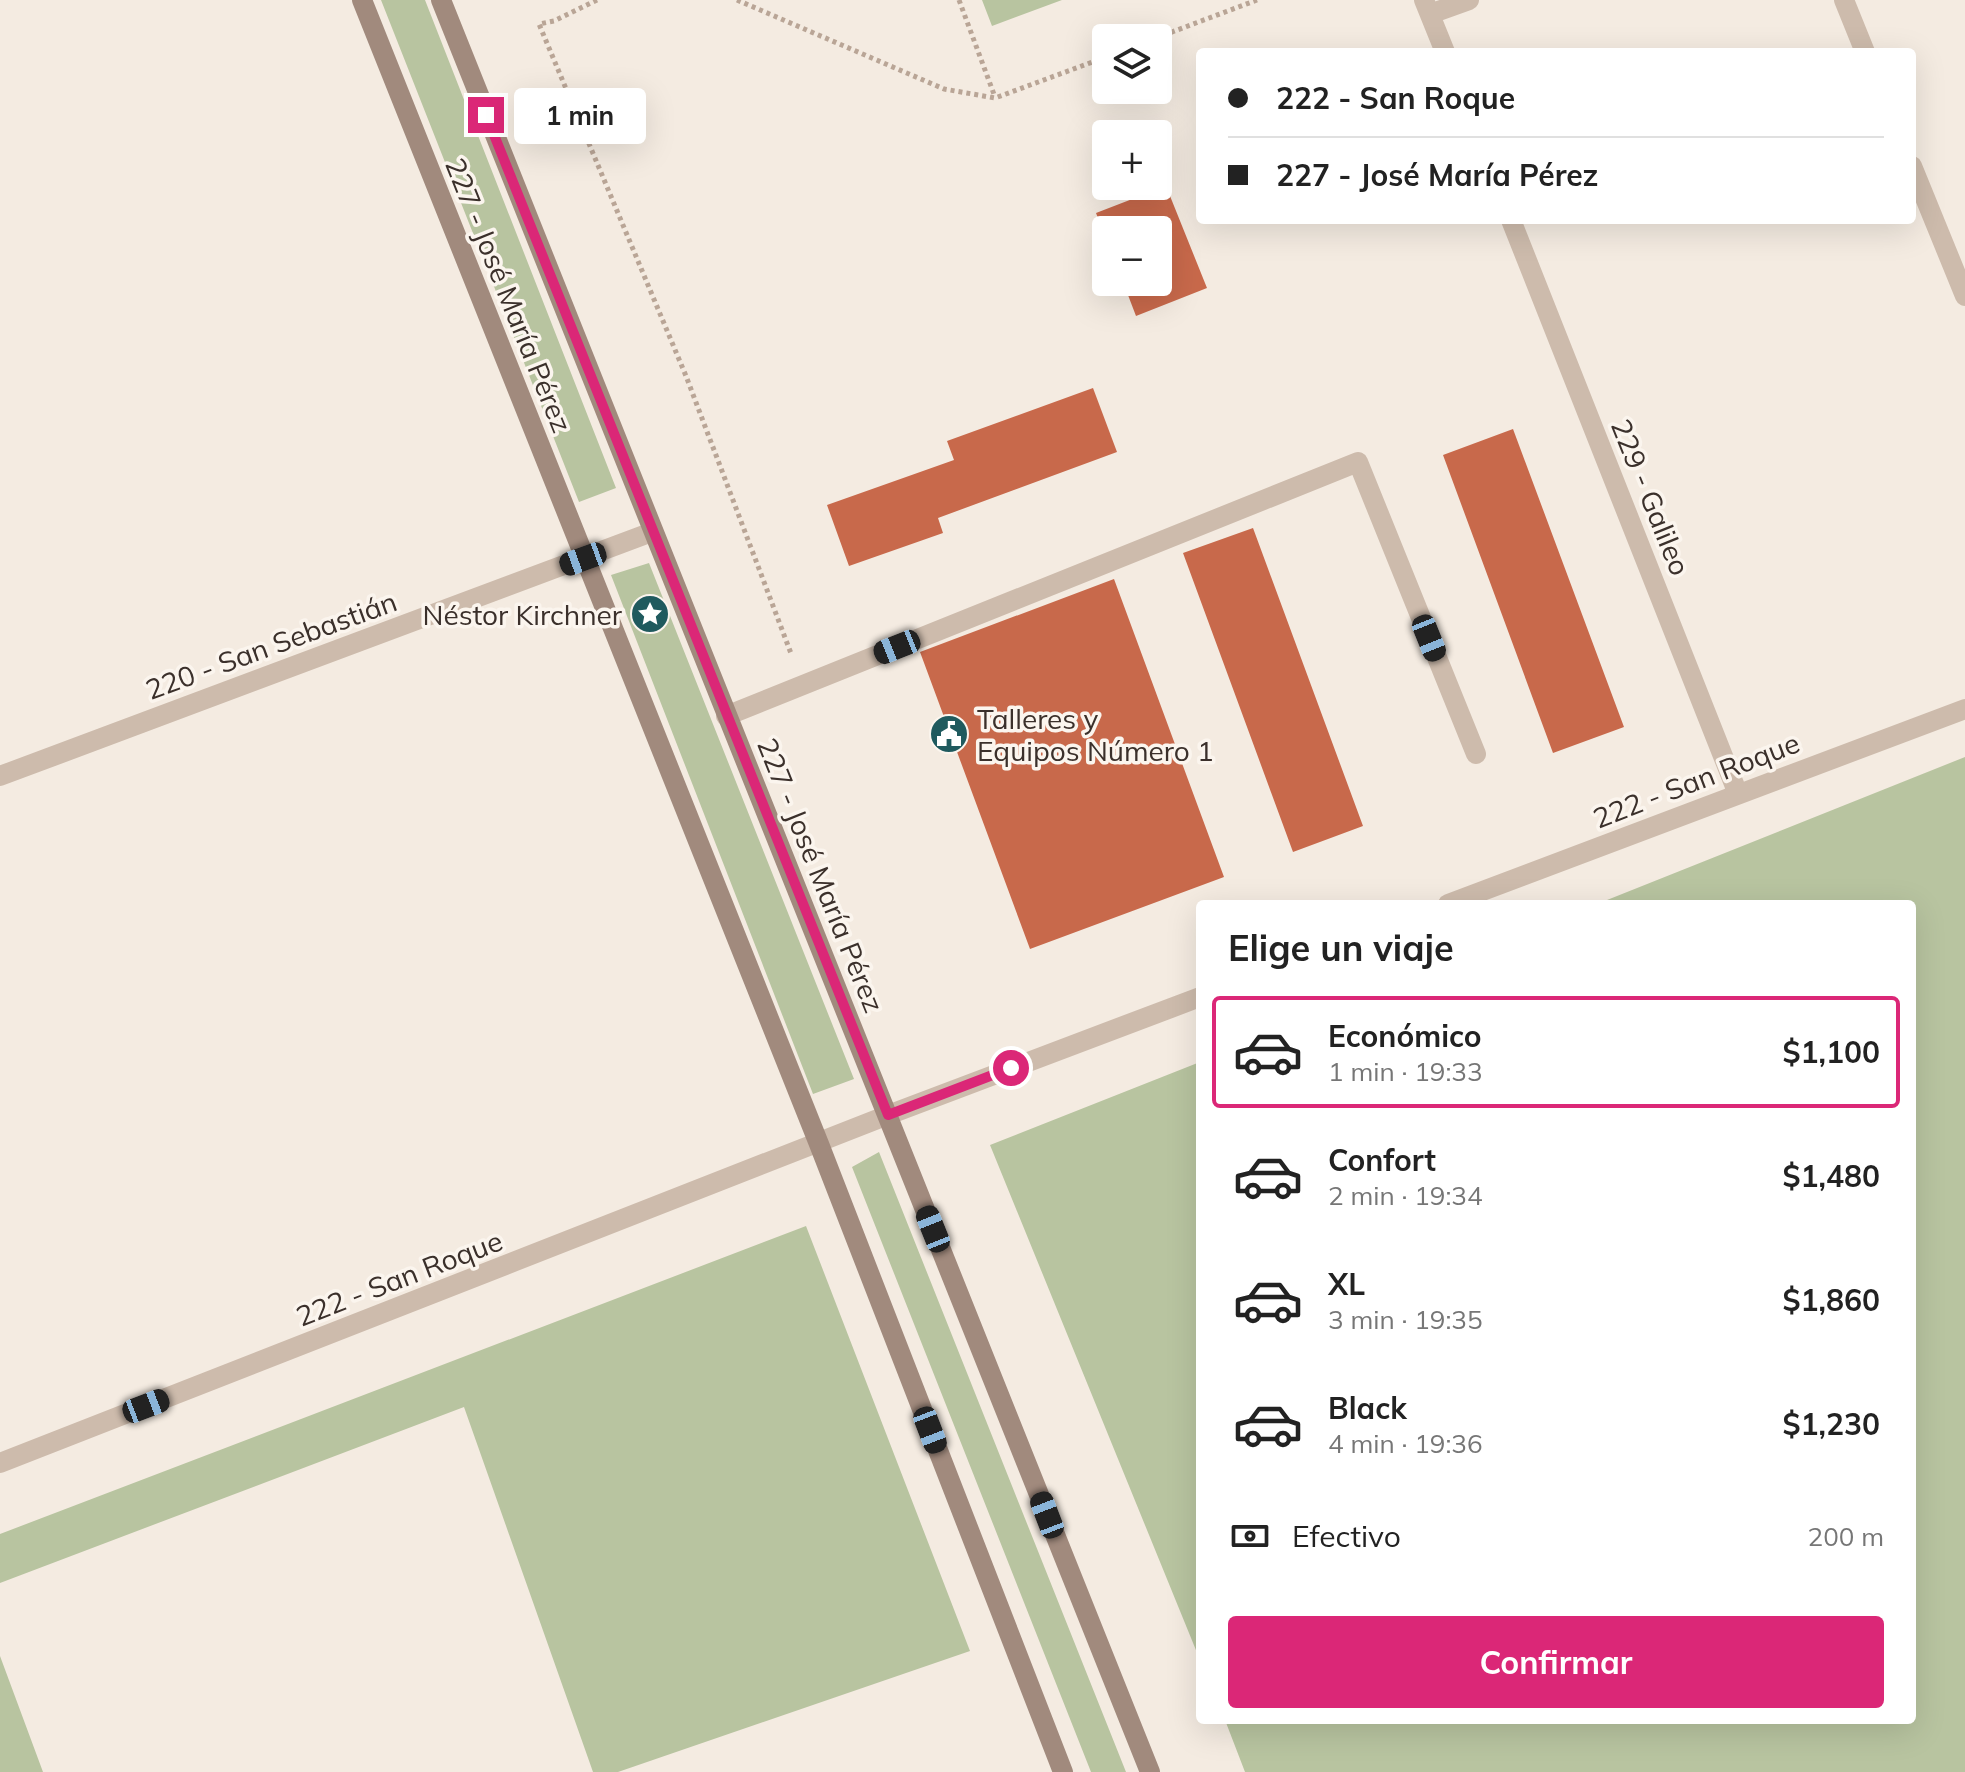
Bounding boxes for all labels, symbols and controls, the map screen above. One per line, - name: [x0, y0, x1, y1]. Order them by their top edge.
- map controls: [1092, 24, 1172, 296]
- button: layers: [1092, 24, 1172, 104]
- text: 222 - San Roque: [1276, 79, 1515, 117]
- callout: 1 min: [514, 87, 646, 143]
- route end: [468, 97, 504, 133]
- text: 1 min: [546, 99, 614, 132]
- button: +: [1092, 120, 1172, 200]
- street label: 227 - José María Pérez: [438, 153, 580, 437]
- text: 227 - José María Pérez: [1276, 156, 1598, 194]
- button: −: [1092, 216, 1172, 296]
- street label: 229 - Galileo: [1604, 414, 1698, 580]
- car: [556, 540, 610, 578]
- street label: 220 - San Sebastián: [141, 583, 401, 707]
- place icon: Néstor Kirchner: [629, 593, 671, 635]
- place label: Néstor Kirchner: [423, 597, 623, 632]
- car: [1409, 611, 1449, 665]
- car: [870, 627, 924, 667]
- place label: Talleres y Equipos Número 1: [977, 701, 1214, 768]
- public building icon: Talleres y Equipos Número 1: [928, 713, 970, 755]
- street label: 222 - San Roque: [1588, 725, 1804, 835]
- street label: 227 - José María Pérez: [750, 733, 892, 1017]
- text: Elige un viaje: [1228, 925, 1454, 970]
- icon: car: [1232, 1016, 1304, 1088]
- text: Económico: [1328, 1017, 1482, 1055]
- text: $1,100: [1783, 1033, 1880, 1071]
- route start: [993, 1050, 1029, 1086]
- text: 1 min · 19:33: [1328, 1055, 1483, 1088]
- icon: car: [1232, 1140, 1304, 1212]
- text: Confort: [1328, 1141, 1436, 1179]
- text: $1,480: [1783, 1157, 1880, 1195]
- text: 2 min · 19:34: [1328, 1179, 1483, 1212]
- car: [913, 1202, 953, 1256]
- street label: 222 - San Roque: [291, 1223, 507, 1333]
- icon: car: [1232, 1264, 1304, 1336]
- text: XL: [1328, 1265, 1365, 1303]
- text: $1,860: [1783, 1281, 1880, 1319]
- text: 3 min · 19:35: [1328, 1303, 1483, 1336]
- car: [119, 1386, 173, 1426]
- icon: car: [1232, 1388, 1304, 1460]
- text: Black: [1328, 1389, 1407, 1427]
- car: [910, 1403, 950, 1457]
- text: $1,230: [1783, 1405, 1880, 1443]
- text: 4 min · 19:36: [1328, 1427, 1483, 1460]
- car: [1027, 1488, 1067, 1542]
- icon: cash: [1228, 1514, 1272, 1558]
- text: Efectivo: [1292, 1517, 1401, 1555]
- text: 200 m: [1808, 1520, 1884, 1553]
- button: Confirmar: [1228, 1616, 1884, 1708]

